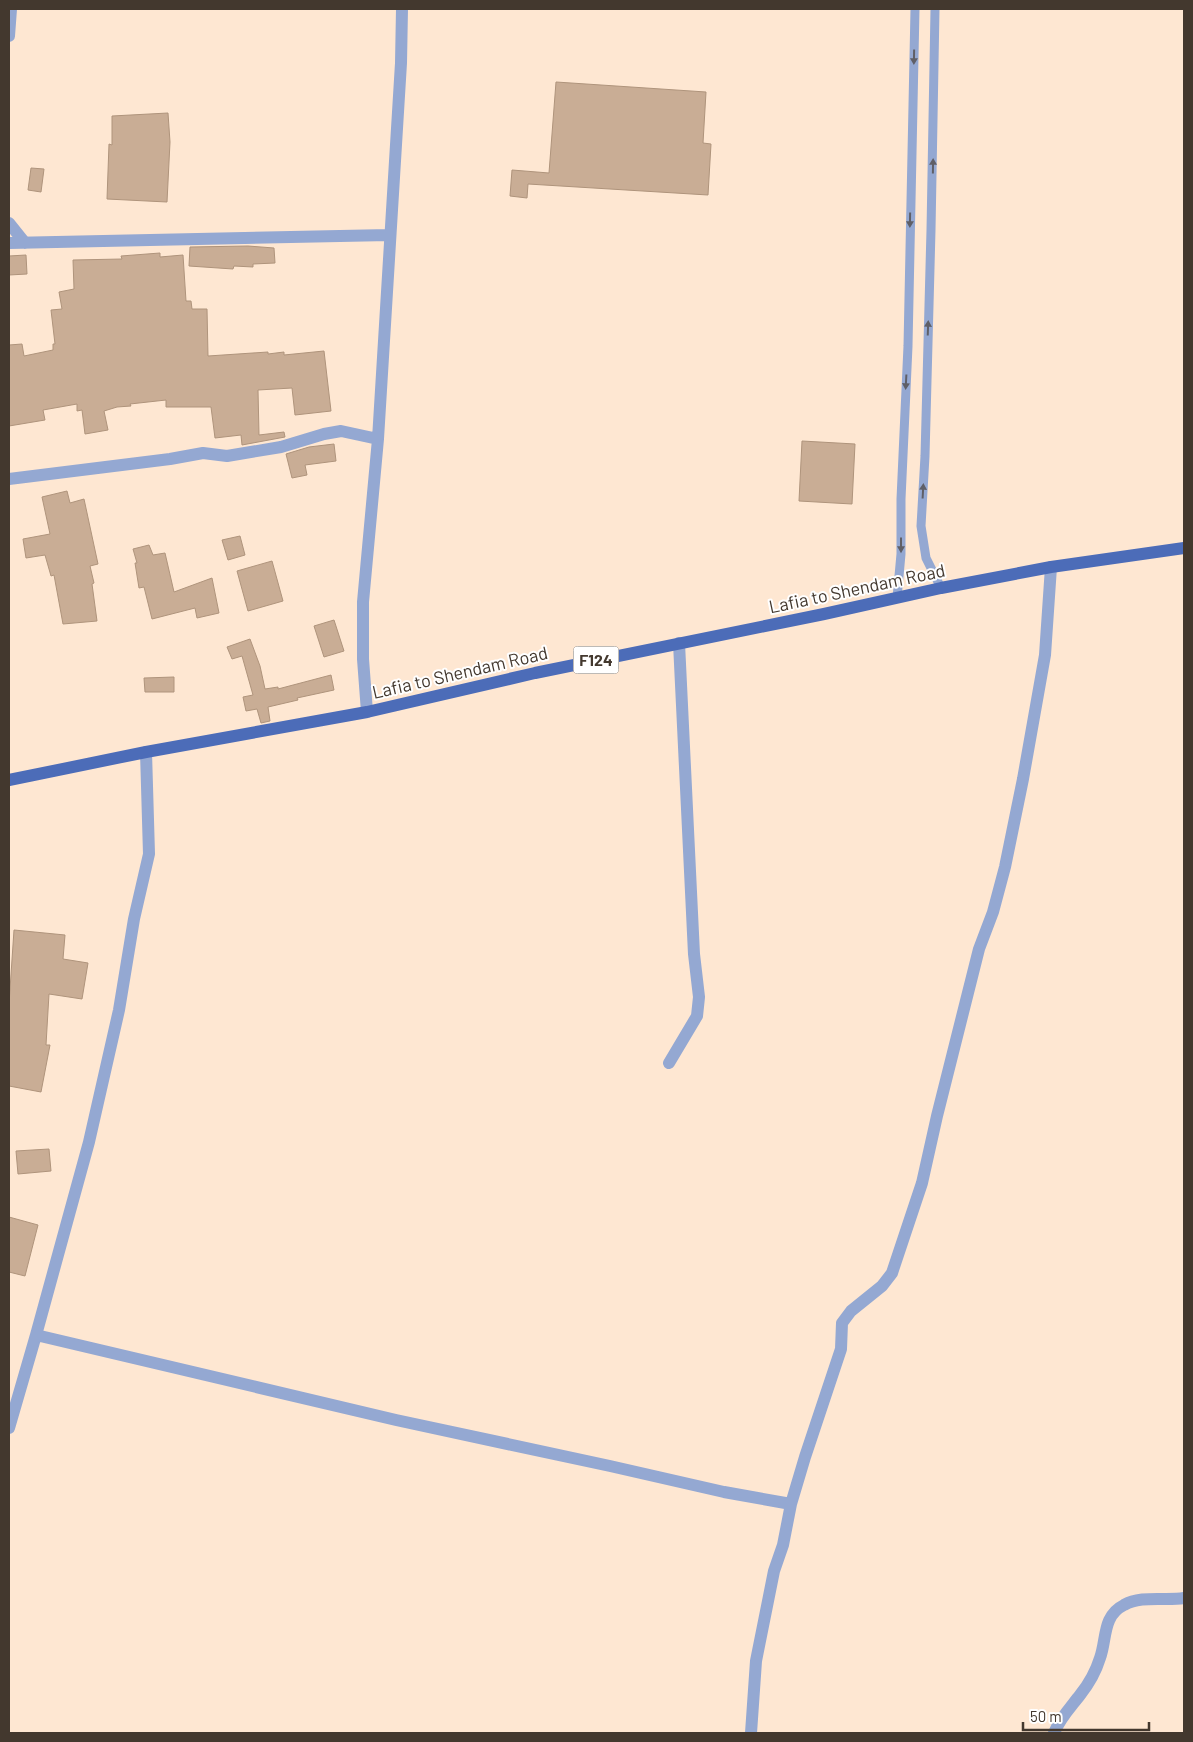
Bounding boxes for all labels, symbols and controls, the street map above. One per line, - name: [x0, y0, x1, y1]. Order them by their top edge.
- one-way arrow: [909, 50, 917, 66]
- one-way arrow: [929, 158, 937, 174]
- one-way arrow: [906, 212, 914, 228]
- one-way arrow: [925, 320, 933, 336]
- one-way arrow: [902, 375, 910, 391]
- one-way arrow: [919, 483, 927, 499]
- one-way arrow: [897, 537, 905, 553]
- street label: Lafia to Shendam Road: [767, 559, 947, 617]
- street label: Lafia to Shendam Road: [370, 641, 550, 703]
- road number: F124: [574, 646, 618, 674]
- scale bar: [1023, 1700, 1149, 1732]
- text: 50 m: [1030, 1707, 1062, 1725]

